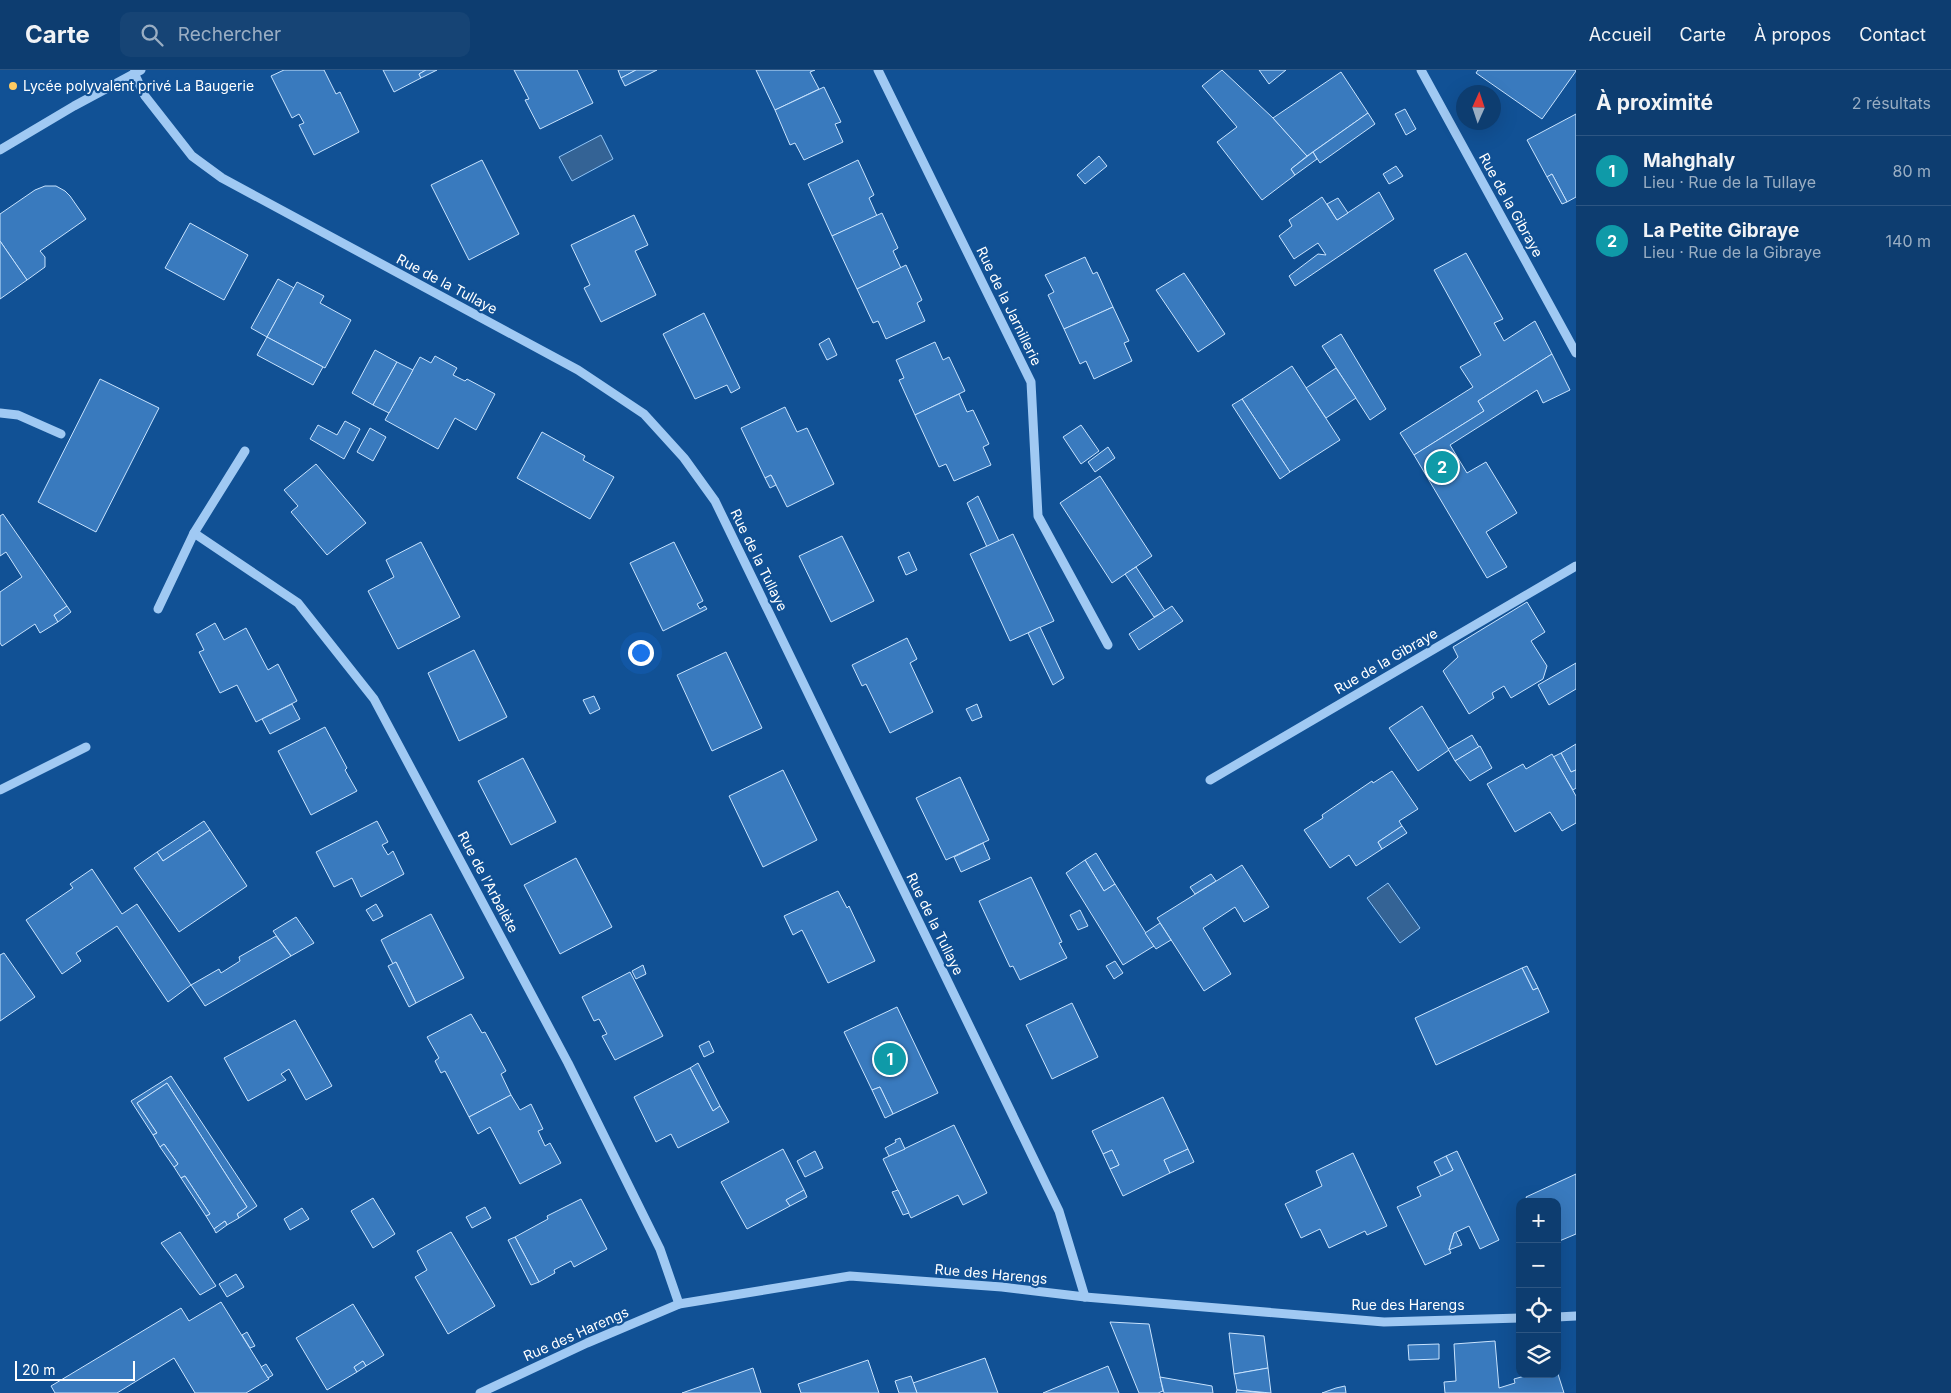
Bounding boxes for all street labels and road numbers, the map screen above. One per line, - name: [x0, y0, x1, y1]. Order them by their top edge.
- street label: Rue de la Gibraye: [1476, 150, 1547, 260]
- street label: Rue de la Jarnillerie: [973, 244, 1046, 368]
- street label: Rue de la Tullaye: [394, 250, 501, 317]
- street label: Rue de la Tullaye: [727, 506, 792, 614]
- street label: Rue de la Gibraye: [1331, 624, 1440, 697]
- street label: Rue de l'Arbalète: [455, 828, 522, 935]
- street label: Rue de la Tullaye: [903, 870, 968, 978]
- street label: Rue des Harengs: [934, 1260, 1048, 1287]
- street label: Rue des Harengs: [1351, 1296, 1465, 1313]
- street label: Rue des Harengs: [521, 1303, 631, 1364]

